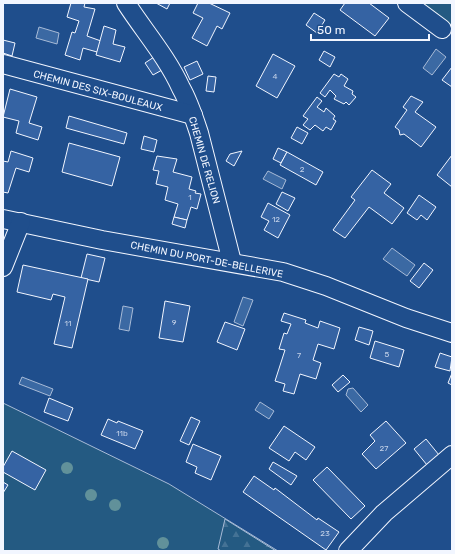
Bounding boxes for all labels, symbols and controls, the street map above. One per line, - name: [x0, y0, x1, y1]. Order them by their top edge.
- scale bar: [311, 16, 429, 42]
- text: 50 m: [317, 23, 345, 37]
- street label: CHEMIN DES SIX-BOULEAUX: [32, 68, 164, 114]
- house number: 4: [273, 72, 278, 81]
- street label: CHEMIN DE RELION: [186, 115, 222, 205]
- house number: 2: [300, 165, 305, 174]
- house number: 1: [188, 193, 192, 202]
- house number: 12: [272, 215, 280, 224]
- street label: CHEMIN DU PORT-DE-BELLERIVE: [129, 239, 284, 281]
- house number: 9: [172, 318, 177, 327]
- house number: 11: [65, 319, 71, 328]
- house number: 5: [385, 350, 390, 359]
- house number: 7: [297, 351, 301, 360]
- house number: 11b: [116, 429, 128, 438]
- house number: 27: [380, 444, 388, 453]
- house number: 23: [320, 529, 330, 538]

